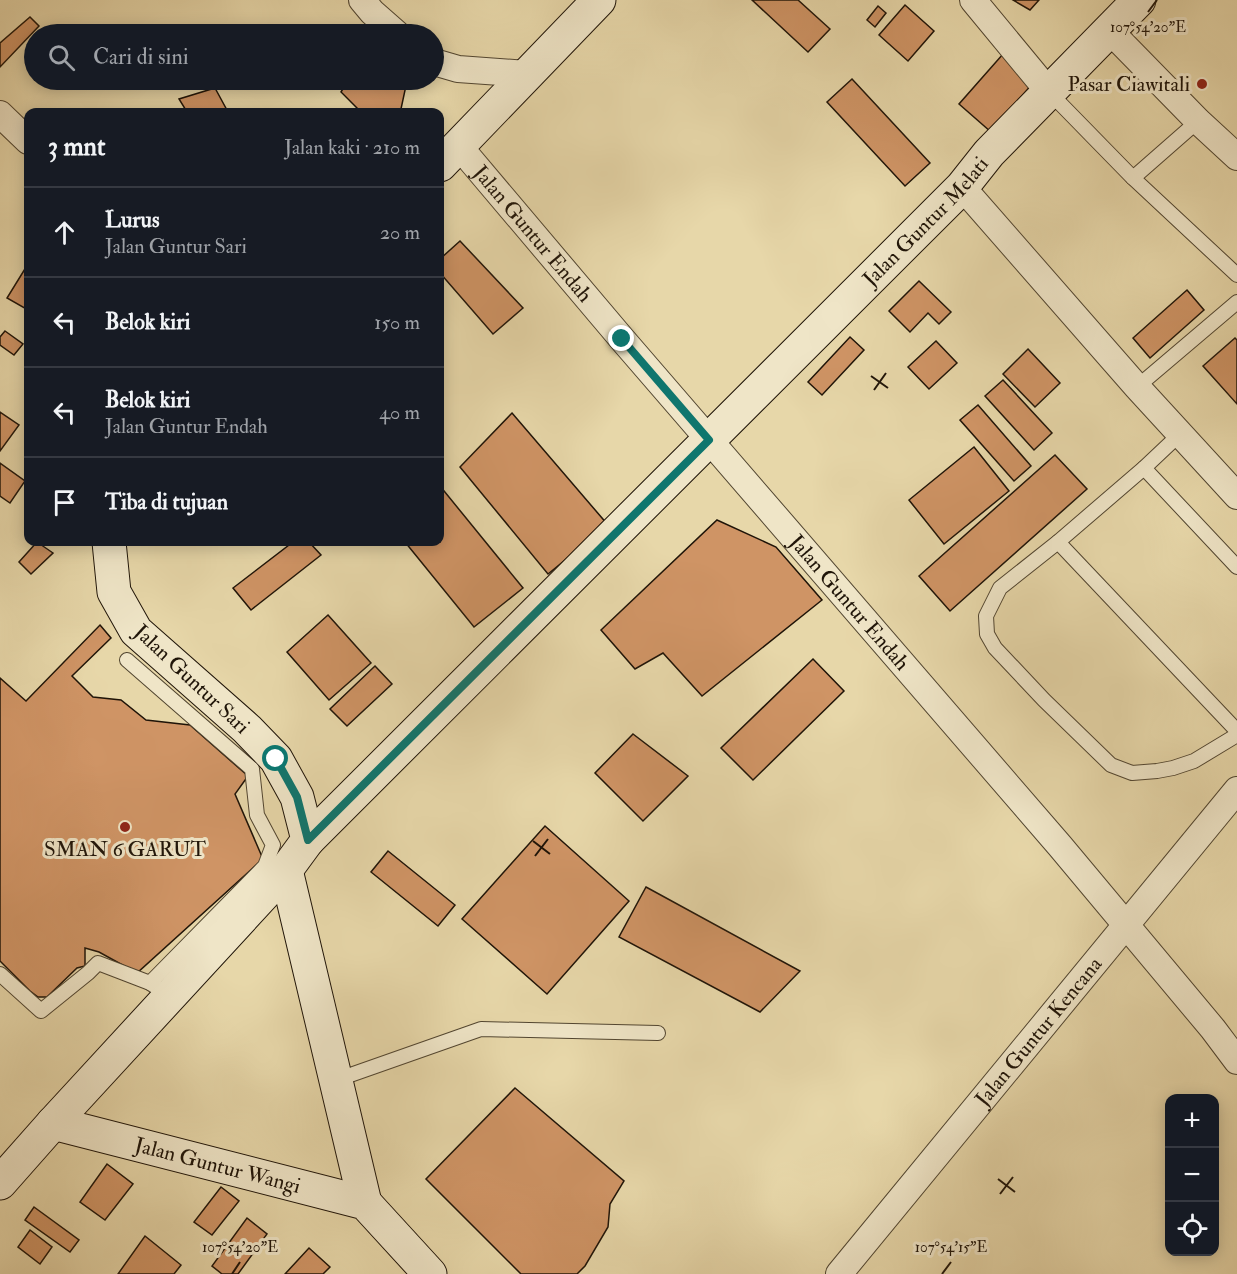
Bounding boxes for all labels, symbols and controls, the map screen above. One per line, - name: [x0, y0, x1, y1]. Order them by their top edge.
- text: 107°54'20"E: [1110, 18, 1186, 37]
- search box: [24, 24, 444, 90]
- icon: search: [45, 41, 78, 74]
- text: Cari di sini: [93, 43, 189, 71]
- place label: Pasar Ciawitali: [1067, 71, 1190, 98]
- marker: Pasar Ciawitali: [1195, 77, 1209, 91]
- text: 3 mnt: [48, 131, 105, 163]
- text: Jalan kaki · 210 m: [284, 135, 420, 160]
- street label: Jalan Guntur Melati: [856, 151, 995, 293]
- street label: Jalan Guntur Endah: [466, 159, 598, 308]
- text: Lurus: [105, 206, 159, 234]
- icon: ahead: [48, 216, 81, 249]
- text: 20 m: [380, 220, 420, 245]
- text: Jalan Guntur Sari: [105, 234, 247, 259]
- icon: left: [48, 306, 81, 339]
- text: Belok kiri: [105, 308, 190, 336]
- text: 150 m: [374, 310, 420, 335]
- route end: [608, 325, 634, 351]
- text: Belok kiri: [105, 386, 190, 414]
- icon: left: [48, 396, 81, 429]
- text: 40 m: [379, 400, 420, 425]
- text: Jalan Guntur Endah: [105, 414, 268, 439]
- icon: arrive: [48, 486, 81, 519]
- text: Tiba di tujuan: [105, 488, 228, 516]
- street label: Jalan Guntur Endah: [782, 528, 915, 676]
- street label: Jalan Guntur Sari: [127, 618, 256, 740]
- route start: [262, 745, 288, 771]
- marker: SMAN 6 GARUT: [118, 820, 132, 834]
- place label: SMAN 6 GARUT: [44, 836, 207, 863]
- street label: Jalan Guntur Kencana: [969, 951, 1108, 1113]
- map controls: [1165, 1094, 1219, 1256]
- button: +: [1165, 1094, 1219, 1148]
- street label: Jalan Guntur Wangi: [131, 1131, 304, 1200]
- button: −: [1165, 1148, 1219, 1202]
- button: locate: [1165, 1202, 1219, 1256]
- text: 107°54'20"E: [202, 1238, 278, 1257]
- text: 107°54'15"E: [915, 1238, 987, 1257]

